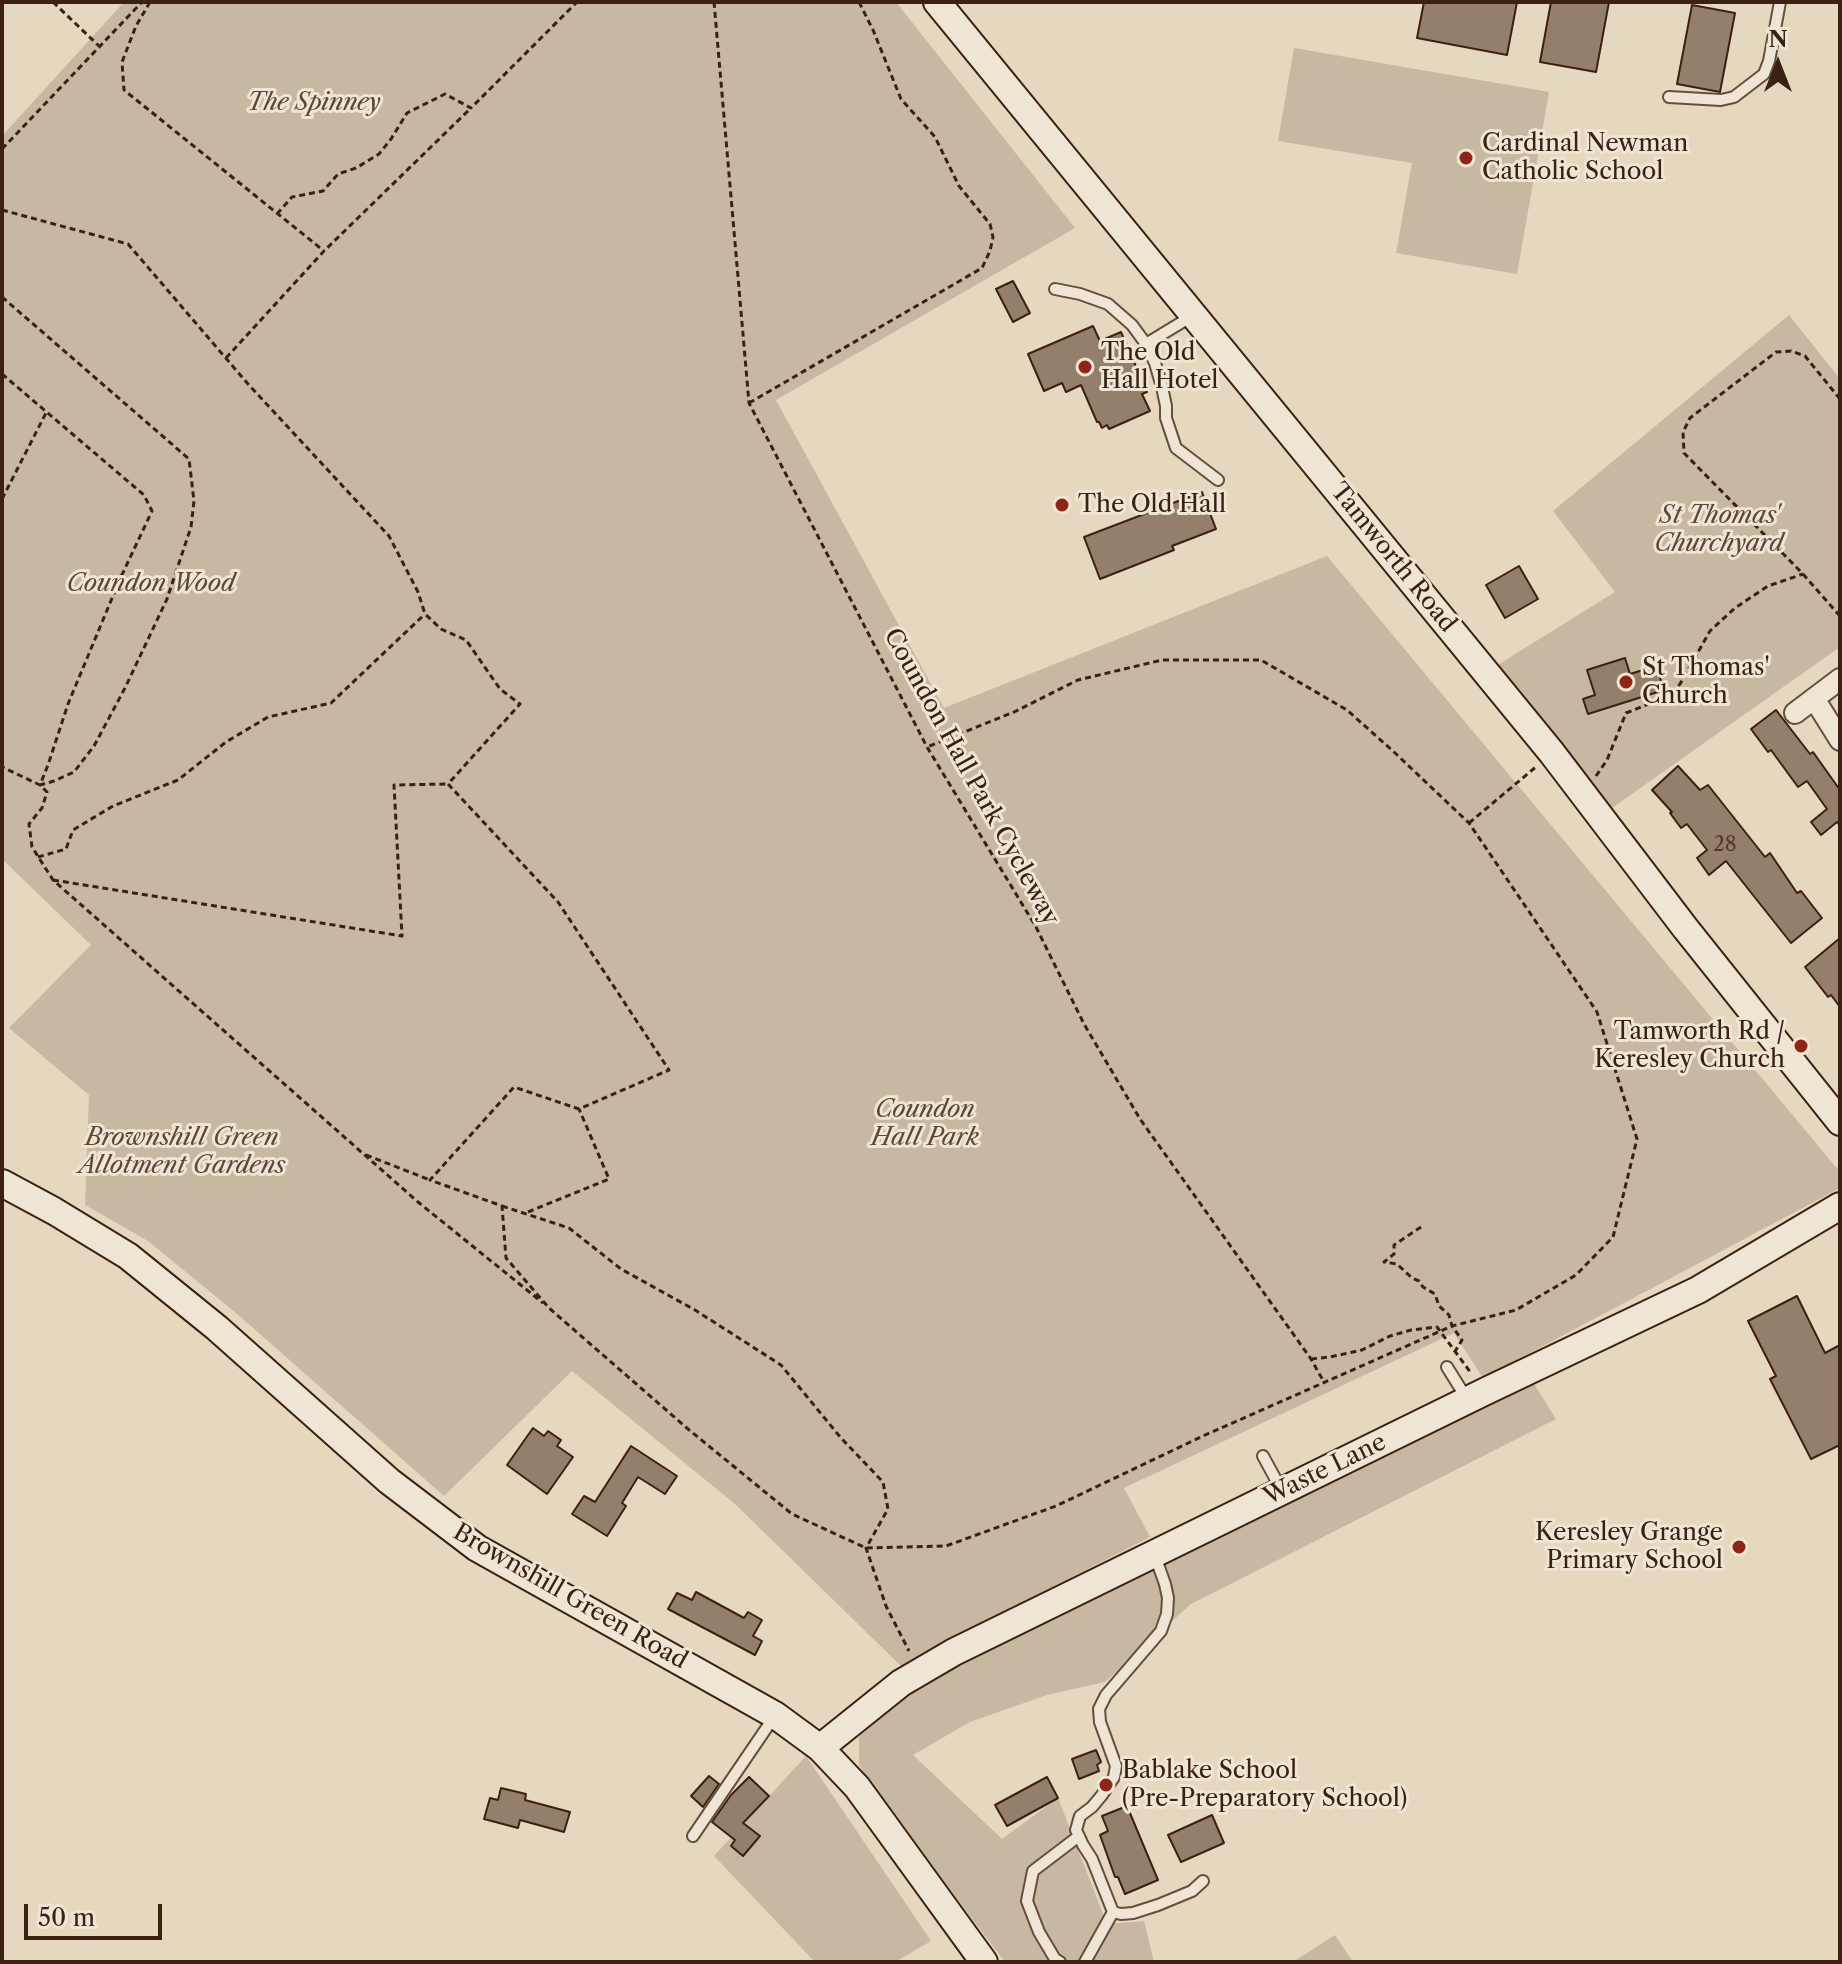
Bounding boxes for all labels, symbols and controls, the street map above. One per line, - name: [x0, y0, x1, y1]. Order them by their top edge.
- north arrow: [1738, 24, 1818, 104]
- text: N: [1768, 26, 1788, 53]
- park label: The Spinney: [247, 89, 381, 117]
- place label: Cardinal Newman Catholic School: [1482, 130, 1688, 186]
- marker: Cardinal Newman Catholic School: [1457, 149, 1475, 167]
- place label: The Old Hall Hotel: [1101, 339, 1218, 395]
- marker: The Old Hall Hotel: [1076, 358, 1094, 376]
- street label: Tamworth Road: [1324, 478, 1462, 638]
- place label: The Old Hall: [1078, 491, 1226, 519]
- marker: The Old Hall: [1053, 496, 1071, 514]
- park label: St Thomas' Churchyard: [1654, 502, 1784, 558]
- park label: Coundon Wood: [67, 570, 235, 598]
- street label: Coundon Hall Park Cycleway: [877, 624, 1065, 930]
- place label: St Thomas' Church: [1642, 654, 1770, 710]
- marker: St Thomas' Church: [1617, 673, 1635, 691]
- house number: 28: [1713, 833, 1737, 857]
- place label: Tamworth Rd / Keresley Church: [1594, 1018, 1785, 1074]
- marker: Tamworth Rd / Keresley Church: [1792, 1037, 1810, 1055]
- park label: Coundon Hall Park: [871, 1096, 979, 1152]
- park label: Brownshill Green Allotment Gardens: [78, 1124, 286, 1180]
- street label: Waste Lane: [1259, 1428, 1391, 1512]
- street label: Brownshill Green Road: [448, 1518, 692, 1676]
- place label: Keresley Grange Primary School: [1535, 1519, 1723, 1575]
- marker: Keresley Grange Primary School: [1730, 1538, 1748, 1556]
- place label: Bablake School (Pre-Preparatory School): [1122, 1757, 1407, 1813]
- marker: Bablake School (Pre-Preparatory School): [1097, 1776, 1115, 1794]
- scale bar: [28, 1888, 166, 1938]
- text: 50 m: [38, 1903, 95, 1932]

